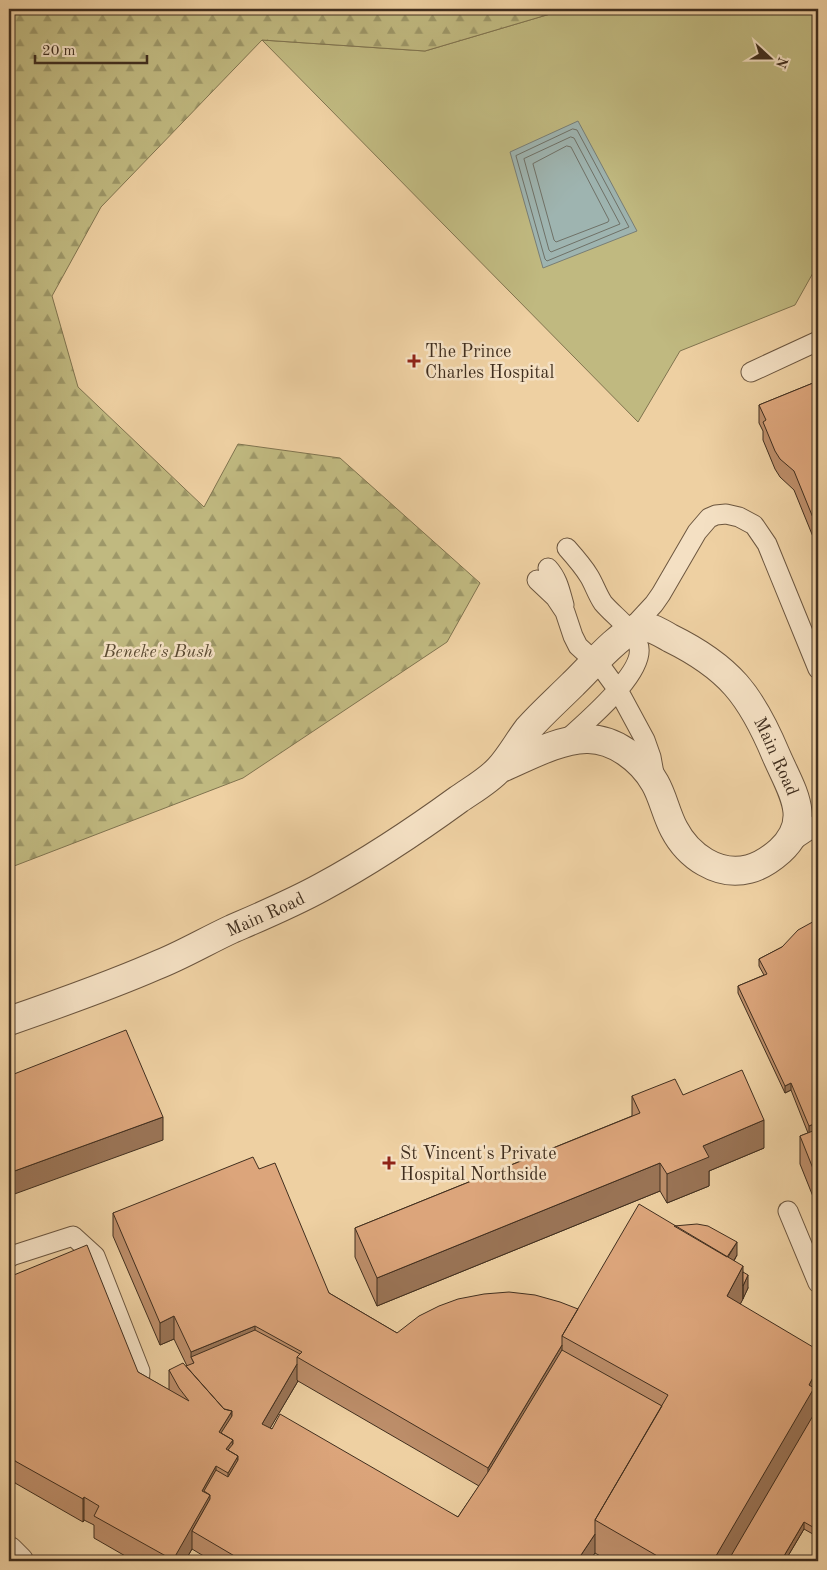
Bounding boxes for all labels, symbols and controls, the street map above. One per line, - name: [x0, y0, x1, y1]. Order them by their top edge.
- scale bar: [35, 32, 148, 64]
- north arrow: [744, 32, 794, 82]
- text: 20 m: [42, 44, 76, 59]
- text: N: [773, 55, 790, 70]
- place label: The Prince Charles Hospital: [425, 343, 554, 382]
- marker: The Prince Charles Hospital: [407, 354, 421, 368]
- park label: Beneke's Bush: [102, 643, 213, 661]
- street label: Main Road: [750, 714, 801, 798]
- street label: Main Road: [224, 890, 308, 940]
- place label: St Vincent's Private Hospital Northside: [400, 1145, 556, 1184]
- marker: St Vincent's Private Hospital Northside: [382, 1156, 396, 1170]

